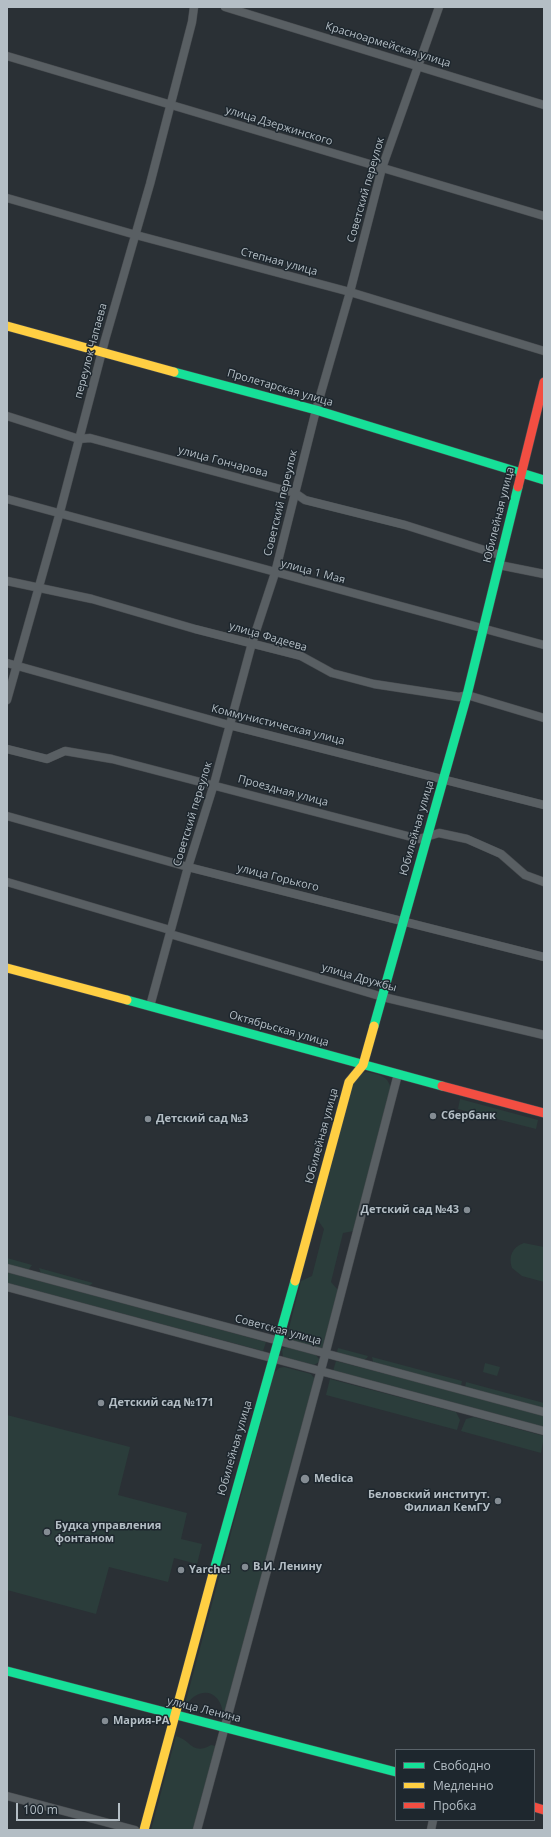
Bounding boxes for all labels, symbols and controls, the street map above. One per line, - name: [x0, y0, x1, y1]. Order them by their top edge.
- street label: Красноармейская улица: [324, 20, 452, 70]
- street label: улица Дзержинского: [224, 103, 334, 149]
- street label: Советский переулок: [345, 136, 387, 244]
- street label: Степная улица: [239, 245, 319, 279]
- street label: переулок Чапаева: [72, 302, 110, 400]
- street label: Пролетарская улица: [225, 367, 335, 409]
- street label: улица Гончарова: [177, 444, 269, 480]
- street label: Советский переулок: [261, 449, 301, 557]
- street label: Юбилейная улица: [481, 466, 517, 564]
- street label: улица 1 Мая: [279, 557, 347, 587]
- street label: улица Фадеева: [227, 620, 309, 654]
- street label: Коммунистическая улица: [210, 702, 346, 748]
- street label: Советский переулок: [171, 760, 215, 868]
- street label: Проездная улица: [236, 773, 330, 809]
- street label: Юбилейная улица: [397, 779, 437, 877]
- street label: улица Горького: [236, 861, 320, 895]
- street label: улица Дружбы: [320, 961, 398, 995]
- street label: Октябрьская улица: [228, 1008, 330, 1050]
- street label: Юбилейная улица: [303, 1087, 341, 1185]
- place label: Сбербанк: [441, 1109, 496, 1123]
- marker: Сбербанк: [428, 1111, 438, 1121]
- place label: Детский сад №3: [156, 1112, 248, 1126]
- marker: Детский сад №3: [143, 1114, 153, 1124]
- place label: Детский сад №43: [360, 1203, 459, 1217]
- marker: Детский сад №43: [462, 1205, 472, 1215]
- street label: Советская улица: [233, 1312, 323, 1348]
- place label: Детский сад №171: [109, 1396, 214, 1410]
- marker: Детский сад №171: [96, 1398, 106, 1408]
- street label: Юбилейная улица: [215, 1399, 255, 1497]
- place label: Mеdica: [314, 1472, 353, 1486]
- marker: Mеdica: [299, 1473, 311, 1485]
- place label: Беловский институт. Филиал КемГУ: [368, 1488, 490, 1514]
- marker: Беловский институт. Филиал КемГУ: [493, 1496, 503, 1506]
- place label: Будка управления фонтаном: [55, 1519, 161, 1545]
- marker: Будка управления фонтаном: [42, 1527, 52, 1537]
- place label: В.И. Ленину: [253, 1560, 322, 1574]
- marker: В.И. Ленину: [240, 1562, 250, 1572]
- place label: Yarche!: [189, 1563, 230, 1577]
- marker: Yarche!: [176, 1565, 186, 1575]
- street label: улица Ленина: [166, 1694, 242, 1726]
- place label: Мария-РА: [113, 1714, 169, 1728]
- marker: Мария-РА: [100, 1716, 110, 1726]
- legend: [395, 1749, 535, 1821]
- text: Свободно: [433, 1757, 491, 1774]
- text: Медленно: [433, 1777, 493, 1794]
- scale bar: [18, 1795, 122, 1821]
- text: Пробка: [433, 1797, 476, 1814]
- text: 100 m: [23, 1801, 58, 1818]

